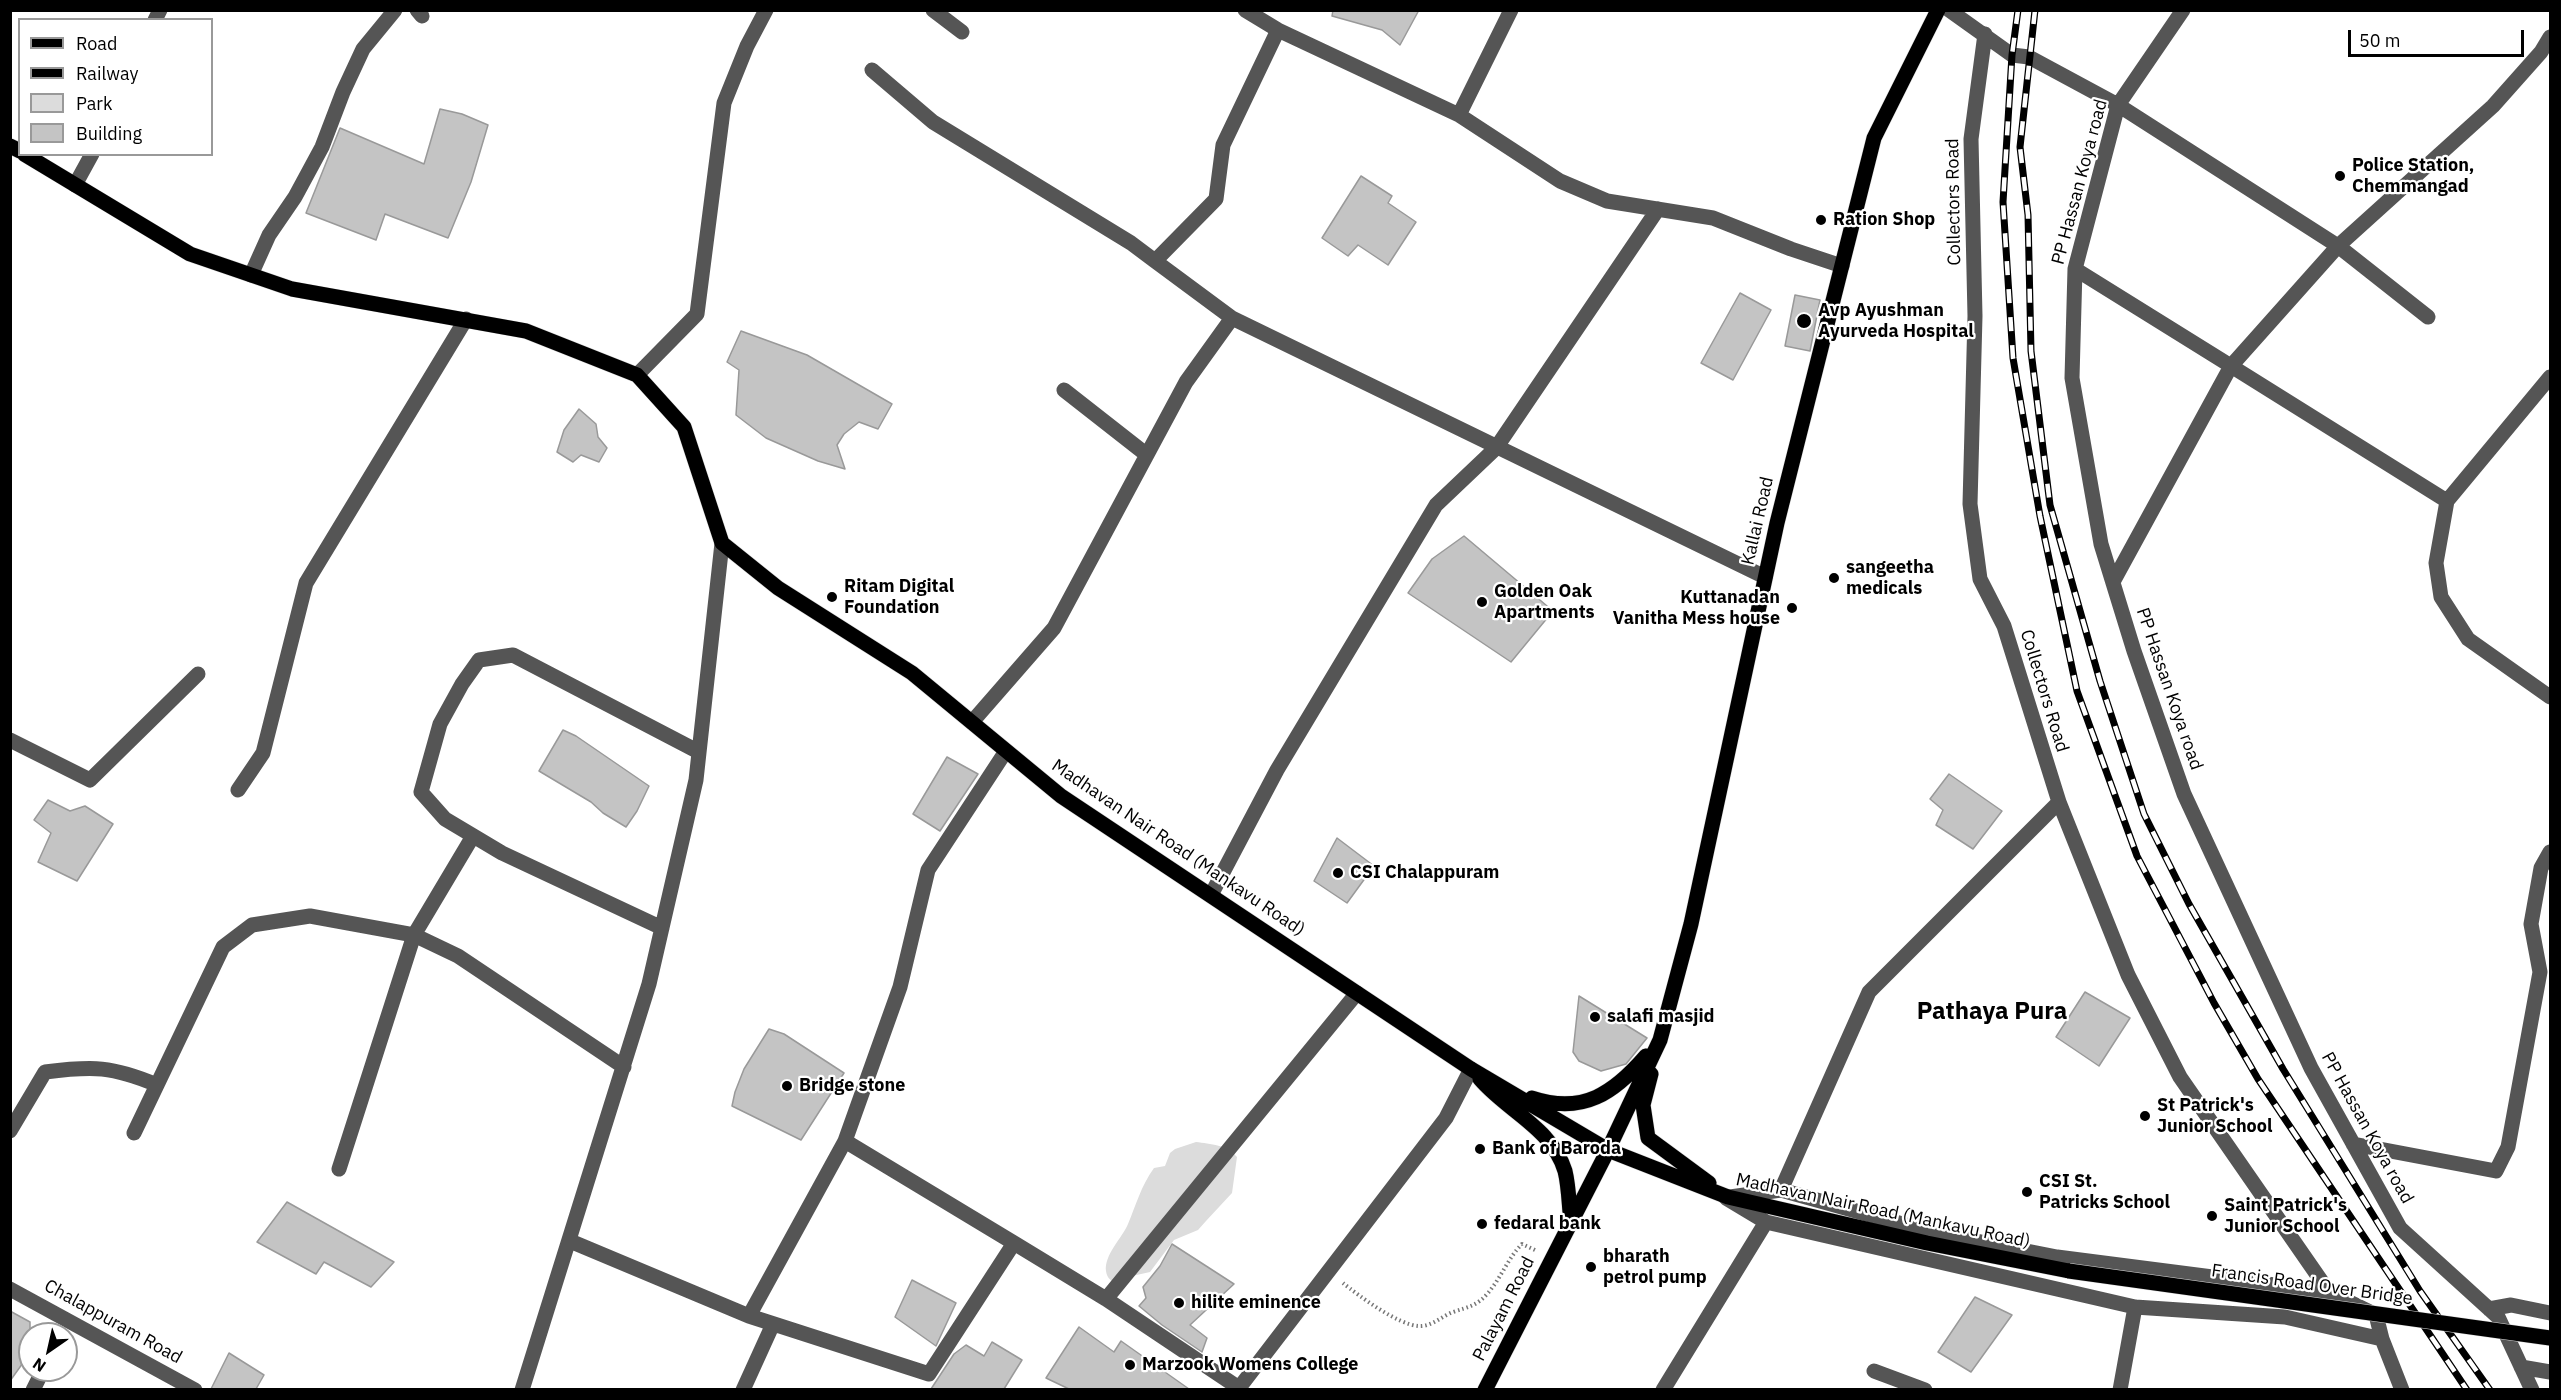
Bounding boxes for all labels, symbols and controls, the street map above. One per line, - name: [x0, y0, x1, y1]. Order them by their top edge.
- legend: [18, 18, 213, 156]
- scale bar: [2351, 18, 2526, 56]
- text: 50 m: [2359, 29, 2401, 52]
- text: Road: [76, 32, 117, 55]
- text: Railway: [76, 62, 138, 85]
- text: Park: [76, 92, 112, 115]
- street label: PP Hassan Koya road: [2048, 97, 2112, 267]
- text: Building: [76, 122, 142, 145]
- street label: Collectors Road: [1942, 138, 1966, 266]
- place label: Police Station, Chemmangad: [2352, 155, 2474, 198]
- marker: Police Station, Chemmangad: [2333, 169, 2347, 183]
- place label: Ration Shop: [1833, 209, 1935, 231]
- marker: Ration Shop: [1814, 213, 1828, 227]
- place label: Avp Ayushman Ayurveda Hospital: [1818, 300, 1974, 342]
- marker: Avp Ayushman Ayurveda Hospital: [1795, 312, 1813, 330]
- street label: Kallai Road: [1737, 475, 1779, 567]
- place label: sangeetha medicals: [1846, 557, 1934, 600]
- marker: sangeetha medicals: [1827, 571, 1841, 585]
- place label: Ritam Digital Foundation: [844, 576, 954, 618]
- place label: Golden Oak Apartments: [1494, 581, 1595, 624]
- place label: Kuttanadan Vanitha Mess house: [1613, 587, 1780, 630]
- marker: Ritam Digital Foundation: [825, 590, 839, 604]
- marker: Golden Oak Apartments: [1475, 595, 1489, 609]
- marker: Kuttanadan Vanitha Mess house: [1785, 601, 1799, 615]
- street label: PP Hassan Koya road: [2131, 605, 2207, 773]
- street label: Collectors Road: [2015, 627, 2073, 755]
- street label: Madhavan Nair Road (Mankavu Road): [1047, 755, 1309, 941]
- place label: CSI Chalappuram: [1350, 862, 1499, 884]
- marker: CSI Chalappuram: [1331, 866, 1345, 880]
- district label: Pathaya Pura: [1917, 998, 2067, 1026]
- place label: salafi masjid: [1607, 1006, 1715, 1028]
- marker: salafi masjid: [1588, 1010, 1602, 1024]
- street label: PP Hassan Koya road: [2316, 1048, 2418, 1208]
- place label: Bridge stone: [799, 1075, 905, 1097]
- marker: Bridge stone: [780, 1079, 794, 1093]
- place label: St Patrick's Junior School: [2157, 1095, 2272, 1138]
- marker: St Patrick's Junior School: [2138, 1109, 2152, 1123]
- place label: Bank of Baroda: [1492, 1138, 1621, 1160]
- marker: Bank of Baroda: [1473, 1142, 1487, 1156]
- street label: Madhavan Nair Road (Mankavu Road): [1734, 1169, 2032, 1253]
- place label: CSI St. Patricks School: [2039, 1171, 2170, 1214]
- marker: CSI St. Patricks School: [2020, 1185, 2034, 1199]
- place label: Saint Patrick's Junior School: [2224, 1195, 2347, 1238]
- marker: Saint Patrick's Junior School: [2205, 1209, 2219, 1223]
- place label: fedaral bank: [1494, 1213, 1601, 1235]
- marker: fedaral bank: [1475, 1217, 1489, 1231]
- place label: bharath petrol pump: [1603, 1246, 1707, 1288]
- street label: Palayam Road: [1468, 1253, 1540, 1365]
- marker: bharath petrol pump: [1584, 1260, 1598, 1274]
- street label: Francis Road Over Bridge: [2210, 1260, 2414, 1310]
- street label: Chalappuram Road: [40, 1275, 186, 1369]
- place label: hilite eminence: [1191, 1292, 1321, 1314]
- marker: hilite eminence: [1172, 1296, 1186, 1310]
- north arrow: [18, 1322, 78, 1382]
- text: N: [29, 1354, 49, 1377]
- place label: Marzook Womens College: [1142, 1354, 1358, 1376]
- marker: Marzook Womens College: [1123, 1358, 1137, 1372]

